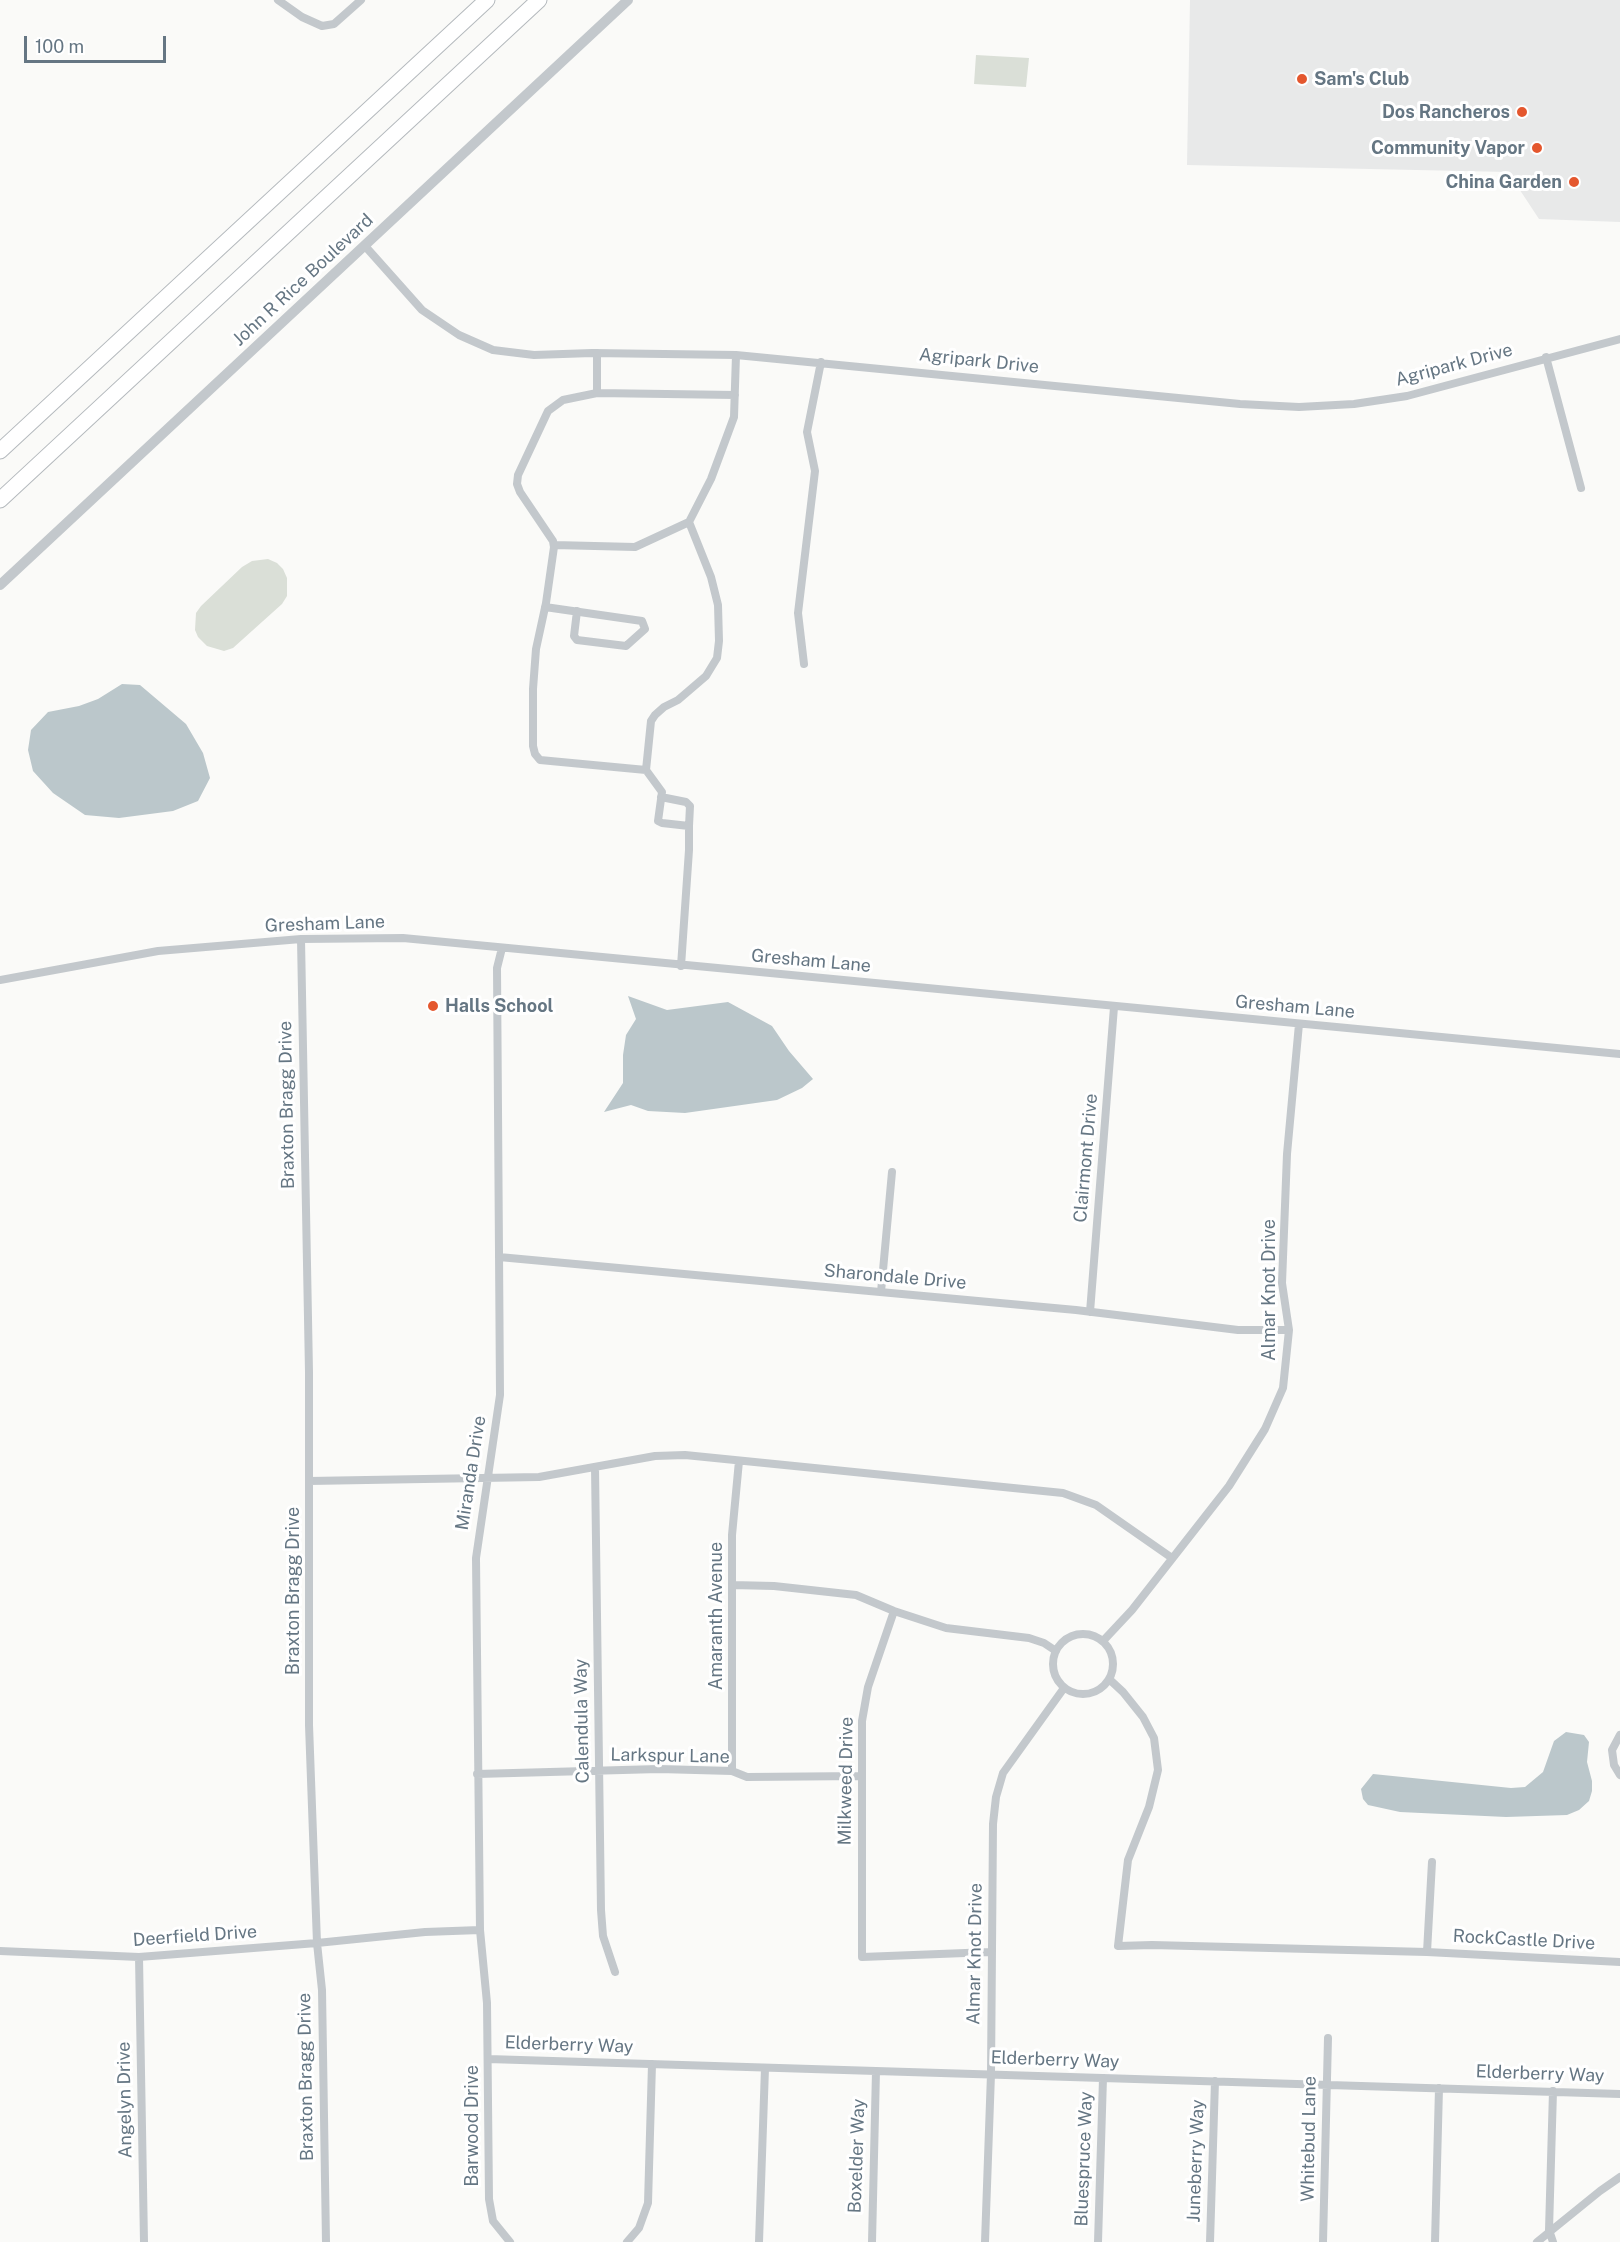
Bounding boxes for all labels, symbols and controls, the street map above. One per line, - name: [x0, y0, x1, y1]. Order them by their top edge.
- scale bar: [27, 24, 170, 62]
- text: 100 m: [35, 36, 84, 57]
- place label: Sam's Club: [1314, 68, 1409, 90]
- marker: Sam's Club: [1295, 72, 1309, 86]
- place label: Dos Rancheros: [1382, 101, 1510, 123]
- marker: Dos Rancheros: [1515, 105, 1529, 119]
- place label: Community Vapor: [1371, 137, 1525, 159]
- marker: Community Vapor: [1530, 141, 1544, 155]
- place label: China Garden: [1445, 171, 1562, 193]
- marker: China Garden: [1567, 175, 1581, 189]
- street label: John R Rice Boulevard: [228, 209, 378, 351]
- street label: Agripark Drive: [1393, 339, 1515, 391]
- street label: Agripark Drive: [918, 344, 1040, 378]
- street label: Gresham Lane: [265, 911, 385, 937]
- street label: Gresham Lane: [750, 945, 872, 977]
- street label: Gresham Lane: [1234, 991, 1356, 1023]
- place label: Halls School: [445, 995, 553, 1017]
- marker: Halls School: [426, 999, 440, 1013]
- street label: Braxton Bragg Drive: [275, 1021, 299, 1189]
- street label: Clairmont Drive: [1070, 1093, 1102, 1223]
- street label: Almar Knot Drive: [1258, 1219, 1280, 1361]
- street label: Sharondale Drive: [823, 1260, 967, 1294]
- street label: Miranda Drive: [451, 1414, 491, 1532]
- street label: Braxton Bragg Drive: [282, 1507, 304, 1675]
- street label: Amaranth Avenue: [705, 1542, 727, 1690]
- street label: Calendula Way: [570, 1659, 594, 1783]
- street label: Milkweed Drive: [834, 1716, 858, 1846]
- street label: Larkspur Lane: [610, 1744, 730, 1768]
- street label: Almar Knot Drive: [963, 1883, 987, 2025]
- street label: Deerfield Drive: [132, 1921, 258, 1951]
- street label: RockCastle Drive: [1452, 1925, 1596, 1955]
- street label: Braxton Bragg Drive: [294, 1993, 318, 2161]
- street label: Elderberry Way: [504, 2032, 634, 2058]
- street label: Angelyn Drive: [113, 2041, 137, 2159]
- street label: Elderberry Way: [990, 2047, 1120, 2073]
- street label: Elderberry Way: [1475, 2061, 1605, 2087]
- street label: Barwood Drive: [461, 2065, 483, 2187]
- street label: Whitebud Lane: [1297, 2076, 1321, 2202]
- street label: Bluespruce Way: [1071, 2091, 1097, 2227]
- street label: Boxelder Way: [844, 2098, 870, 2214]
- street label: Juneberry Way: [1183, 2099, 1209, 2223]

